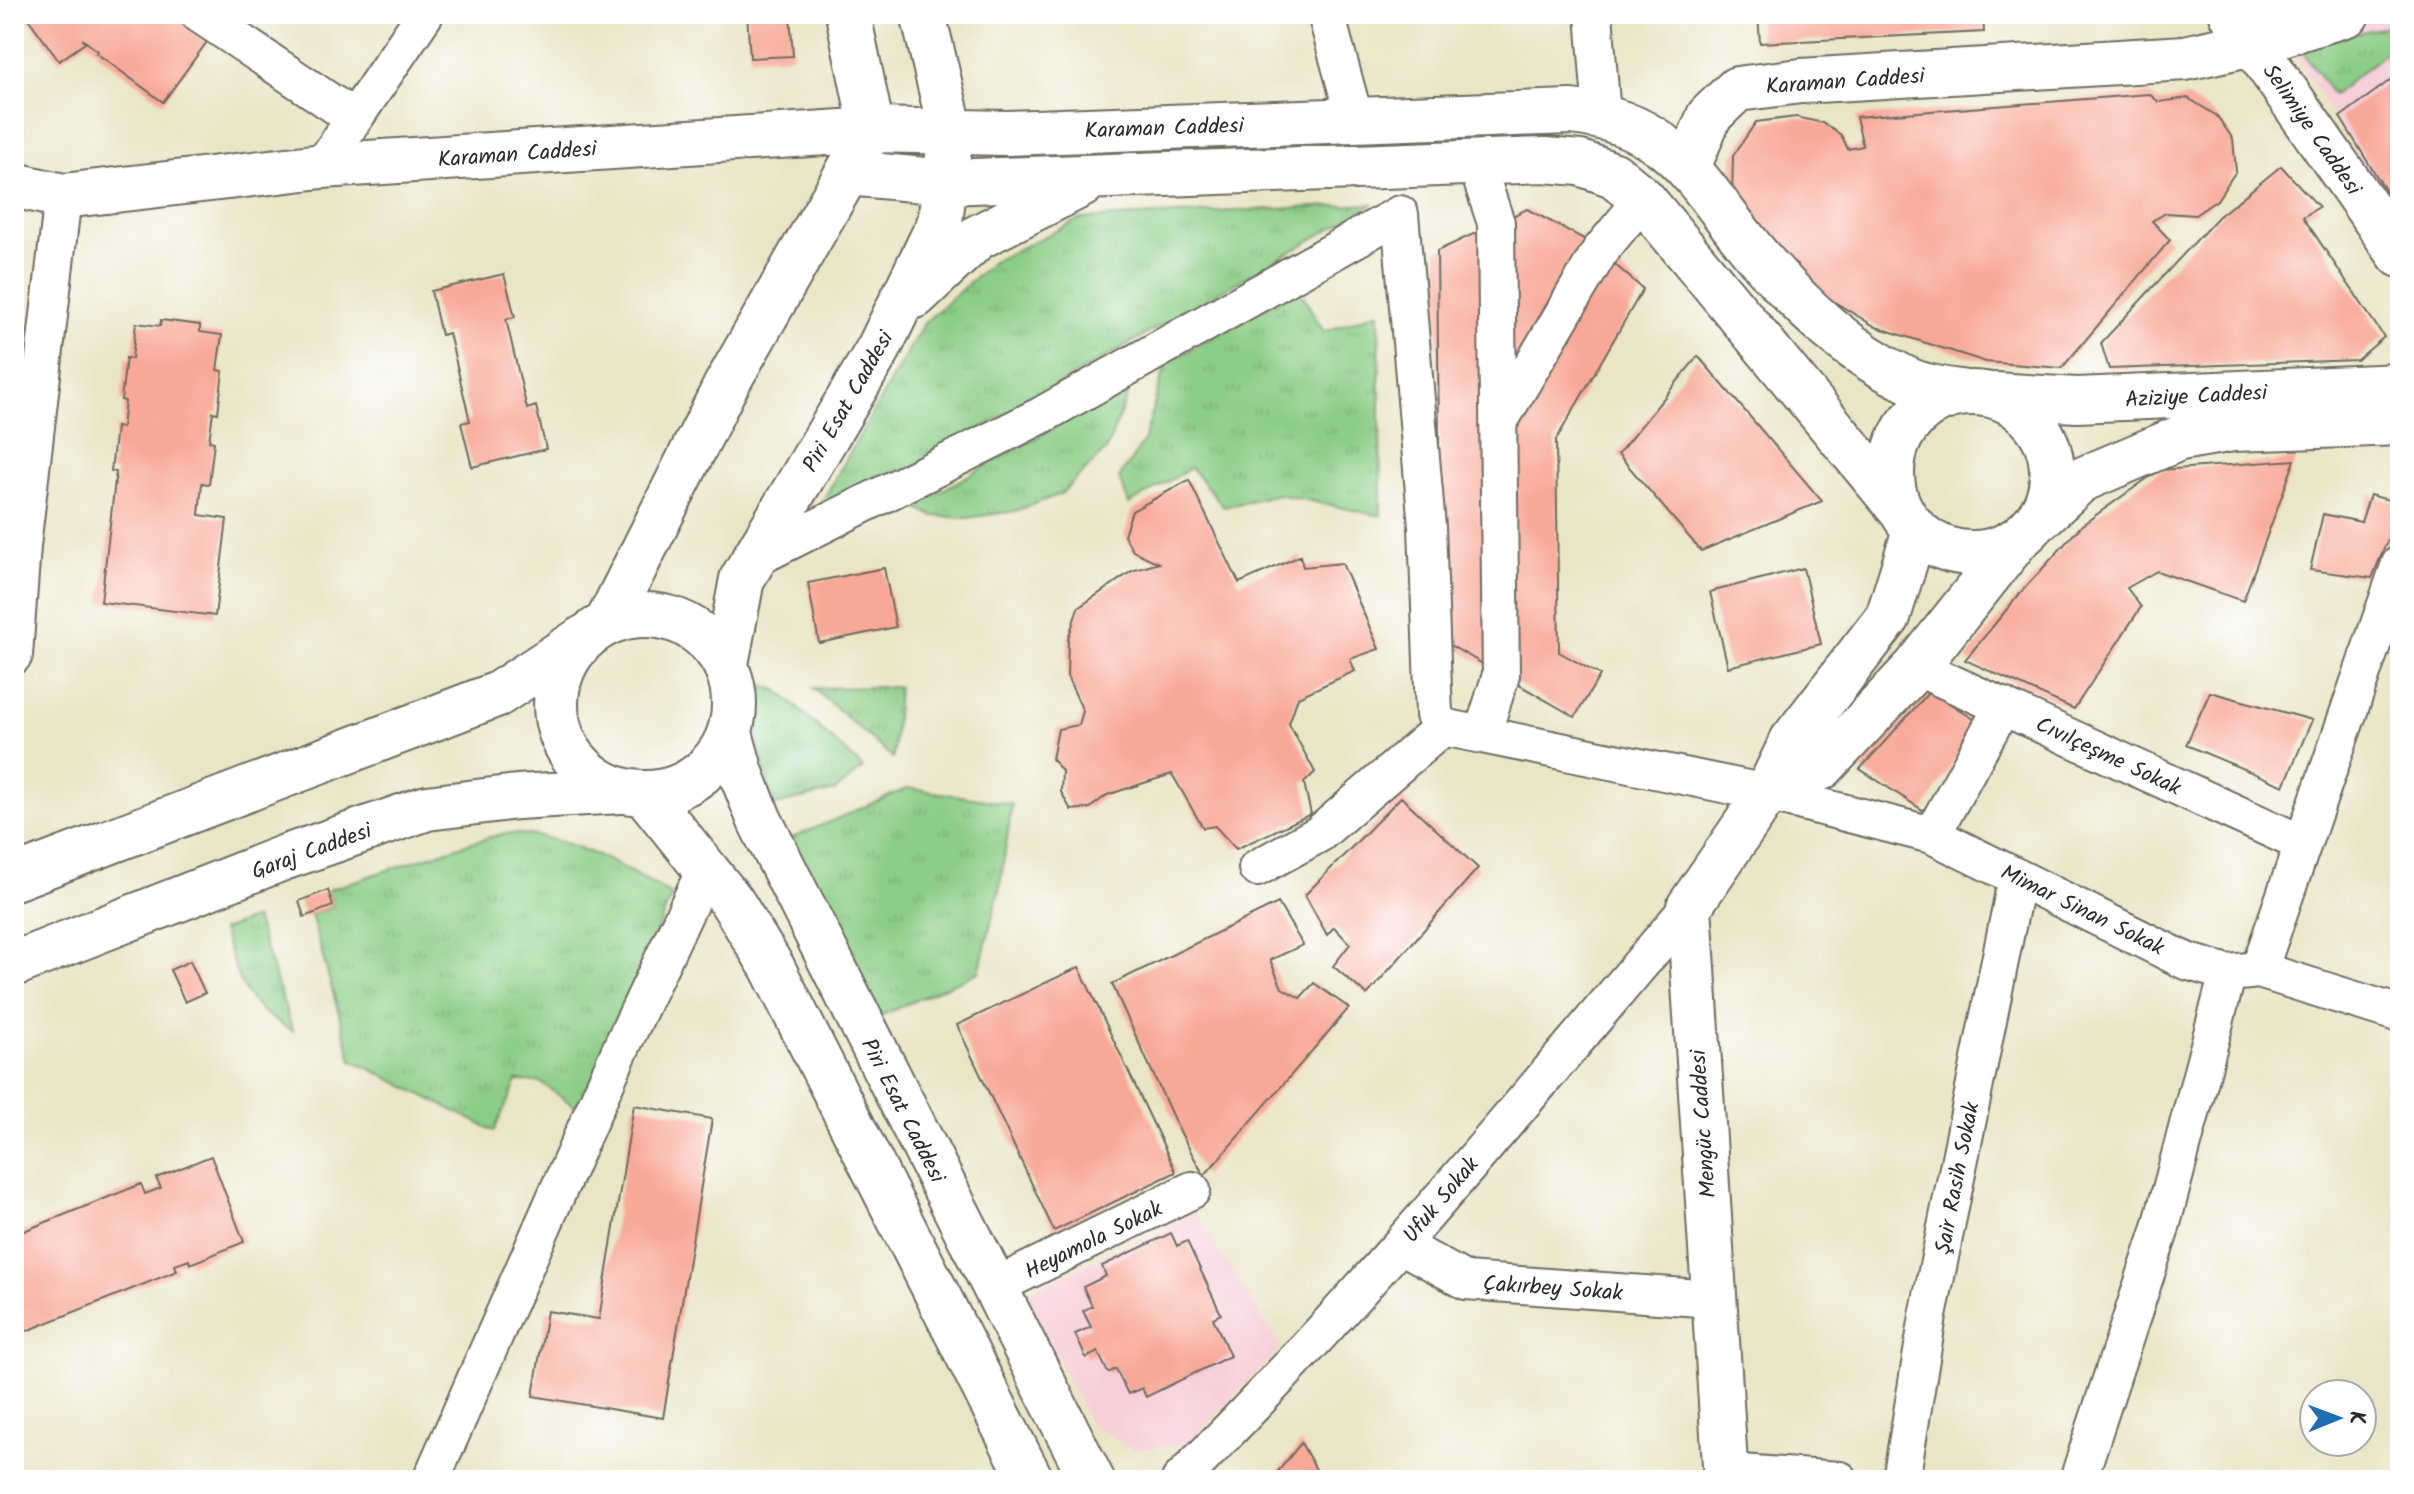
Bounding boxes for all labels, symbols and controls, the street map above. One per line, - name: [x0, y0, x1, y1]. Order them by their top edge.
- street label: Selimiye Caddesi: [2252, 57, 2370, 204]
- street label: Karaman Caddesi: [1765, 59, 1927, 106]
- street label: Karaman Caddesi: [1084, 109, 1245, 150]
- street label: Karaman Caddesi: [437, 132, 599, 179]
- street label: Piri Esat Caddesi: [794, 324, 904, 480]
- street label: Aziziye Caddesi: [2124, 376, 2269, 419]
- street label: Cıvılçeşme Sokak: [2029, 708, 2187, 807]
- street label: Garaj Caddesi: [247, 814, 378, 890]
- street label: Mimar Sinan Sokak: [1994, 856, 2170, 966]
- street label: Piri Esat Caddesi: [850, 1033, 954, 1190]
- street label: Mengüc Caddesi: [1682, 1048, 1727, 1199]
- street label: Şair Rasih Sokak: [1927, 1099, 1991, 1258]
- street label: Ufuk Sokak: [1395, 1149, 1489, 1252]
- street label: Heyamola Sokak: [1019, 1192, 1170, 1290]
- street label: Çakırbey Sokak: [1482, 1267, 1625, 1312]
- north arrow: [2298, 1378, 2378, 1458]
- text: K: [2338, 1411, 2373, 1425]

